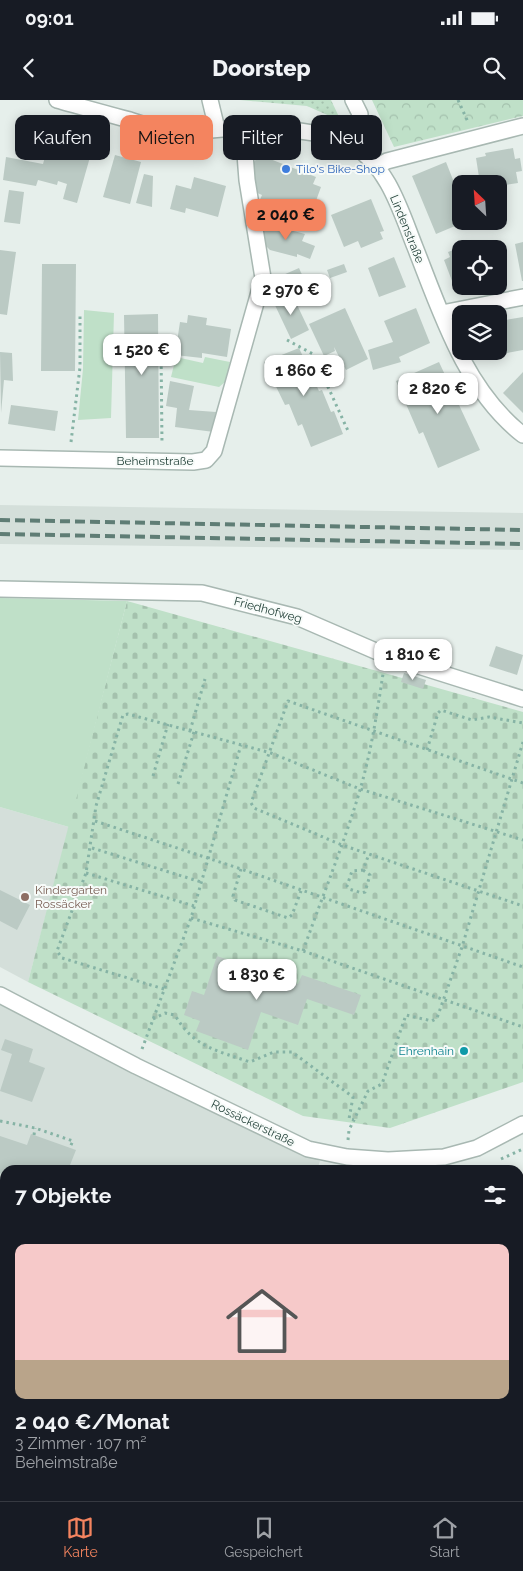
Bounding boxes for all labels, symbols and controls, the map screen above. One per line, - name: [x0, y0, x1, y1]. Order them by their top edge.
- text: 09:01: [25, 7, 74, 29]
- icon: back: [15, 54, 43, 82]
- icon: search: [480, 54, 508, 82]
- text: Doorstep: [212, 55, 311, 81]
- chip: Kaufen: [15, 115, 110, 160]
- chip: Mieten: [120, 115, 213, 160]
- chip: Filter: [223, 115, 301, 160]
- chip: Neu: [311, 115, 382, 160]
- place label: Tilo's Bike-Shop: [296, 162, 385, 176]
- marker: Tilo's Bike-Shop: [280, 163, 292, 175]
- north arrow: [452, 175, 508, 230]
- map controls: [452, 175, 507, 360]
- street label: Lindenstraße: [387, 193, 427, 265]
- pin: 2 040 €: [240, 198, 332, 241]
- text: 2 040 €: [257, 205, 315, 224]
- button: locate: [452, 240, 507, 295]
- pin: 2 970 €: [245, 274, 337, 316]
- text: 2 970 €: [262, 280, 320, 299]
- button: layers: [452, 305, 507, 360]
- pin: 1 520 €: [96, 334, 188, 376]
- text: 1 520 €: [114, 340, 170, 359]
- pin: 1 860 €: [258, 354, 350, 397]
- text: 1 860 €: [275, 361, 333, 380]
- pin: 2 820 €: [392, 372, 484, 415]
- text: 2 820 €: [409, 379, 467, 398]
- street label: Beheimstraße: [117, 454, 193, 468]
- street label: Friedhofweg: [232, 594, 304, 626]
- pin: 1 810 €: [367, 638, 459, 681]
- text: 1 810 €: [385, 645, 441, 664]
- place label: Kindergarten Rossäcker: [35, 883, 107, 911]
- marker: Kindergarten Rossäcker: [19, 891, 31, 903]
- pin: 1 830 €: [211, 958, 303, 1001]
- text: 1 830 €: [229, 965, 285, 984]
- place label: Ehrenhain: [398, 1044, 454, 1058]
- marker: Ehrenhain: [458, 1045, 470, 1057]
- street label: Rossäckerstraße: [209, 1097, 297, 1149]
- icon: filters: [481, 1181, 509, 1209]
- text: 7 Objekte: [15, 1183, 111, 1208]
- icon: home: [217, 1276, 307, 1366]
- text: 2 040 €/Monat: [15, 1409, 170, 1434]
- text: 3 Zimmer · 107 m²: [15, 1434, 146, 1453]
- text: Beheimstraße: [15, 1453, 118, 1472]
- tab: Karte: [63, 1514, 98, 1560]
- tab: Gespeichert: [224, 1514, 303, 1560]
- tab: Start: [429, 1514, 460, 1560]

